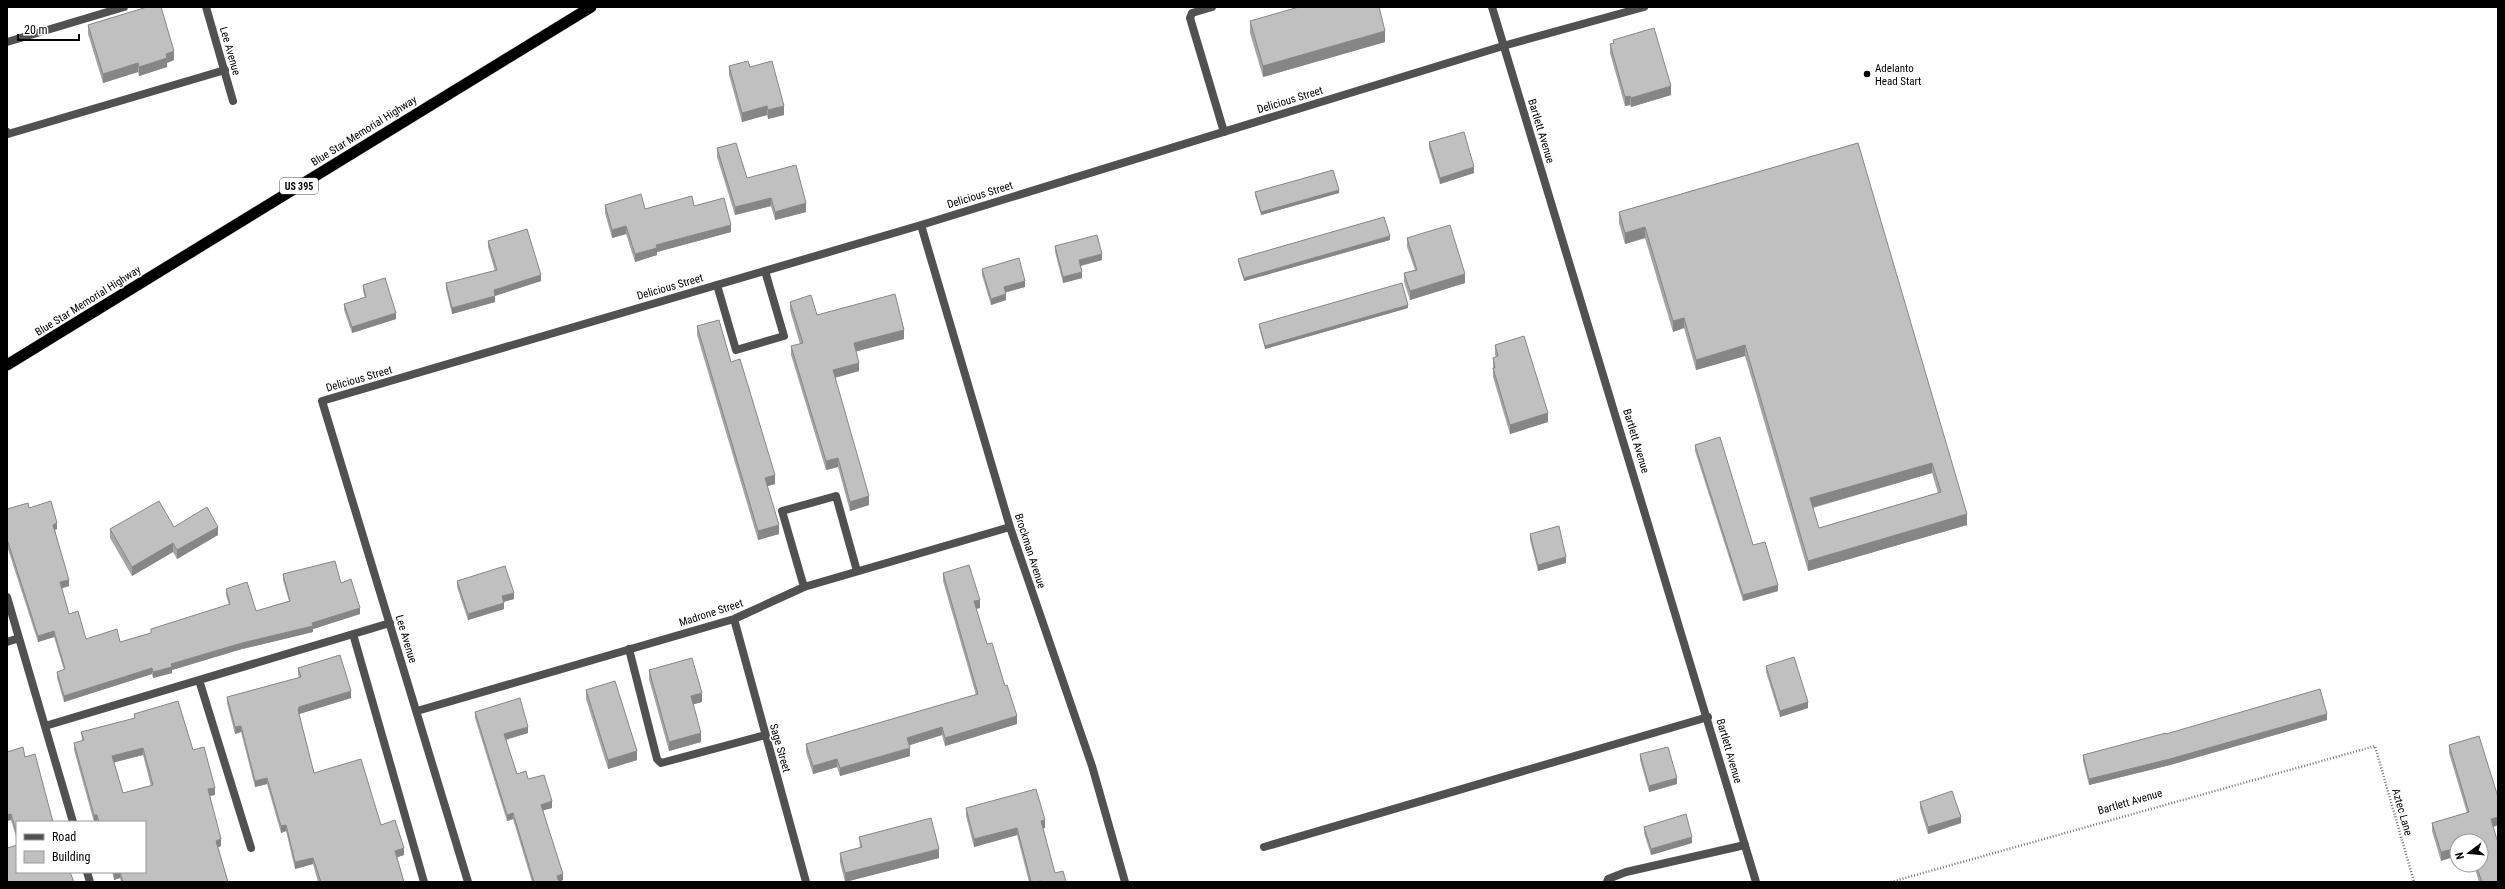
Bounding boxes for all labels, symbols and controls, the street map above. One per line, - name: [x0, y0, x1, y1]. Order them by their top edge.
- scale bar: [18, 16, 79, 42]
- text: 20 m: [24, 23, 48, 37]
- street label: Lee Avenue: [217, 25, 243, 77]
- place label: Adelanto Head Start: [1875, 62, 1921, 88]
- marker: Adelanto Head Start: [1862, 69, 1872, 79]
- street label: Delicious Street: [1255, 84, 1325, 116]
- street label: Blue Star Memorial Highway: [309, 93, 420, 169]
- street label: Bartlett Avenue: [1525, 97, 1557, 165]
- road number: US 395: [280, 178, 318, 194]
- street label: Delicious Street: [945, 179, 1015, 211]
- street label: Blue Star Memorial Highway: [33, 263, 144, 339]
- street label: Delicious Street: [635, 271, 705, 303]
- street label: Delicious Street: [324, 363, 394, 395]
- street label: Bartlett Avenue: [1620, 407, 1652, 475]
- street label: Brockman Avenue: [1012, 512, 1048, 590]
- street label: Madrone Street: [677, 597, 745, 629]
- street label: Lee Avenue: [393, 613, 419, 665]
- street label: Bartlett Avenue: [1714, 717, 1744, 785]
- street label: Sage Street: [767, 722, 793, 774]
- street label: Bartlett Avenue: [2096, 787, 2164, 817]
- street label: Aztec Lane: [2389, 787, 2415, 837]
- legend: [16, 821, 146, 873]
- text: Road: [52, 830, 76, 844]
- north arrow: [2449, 833, 2489, 873]
- text: Building: [52, 850, 90, 864]
- text: N: [2453, 850, 2467, 861]

